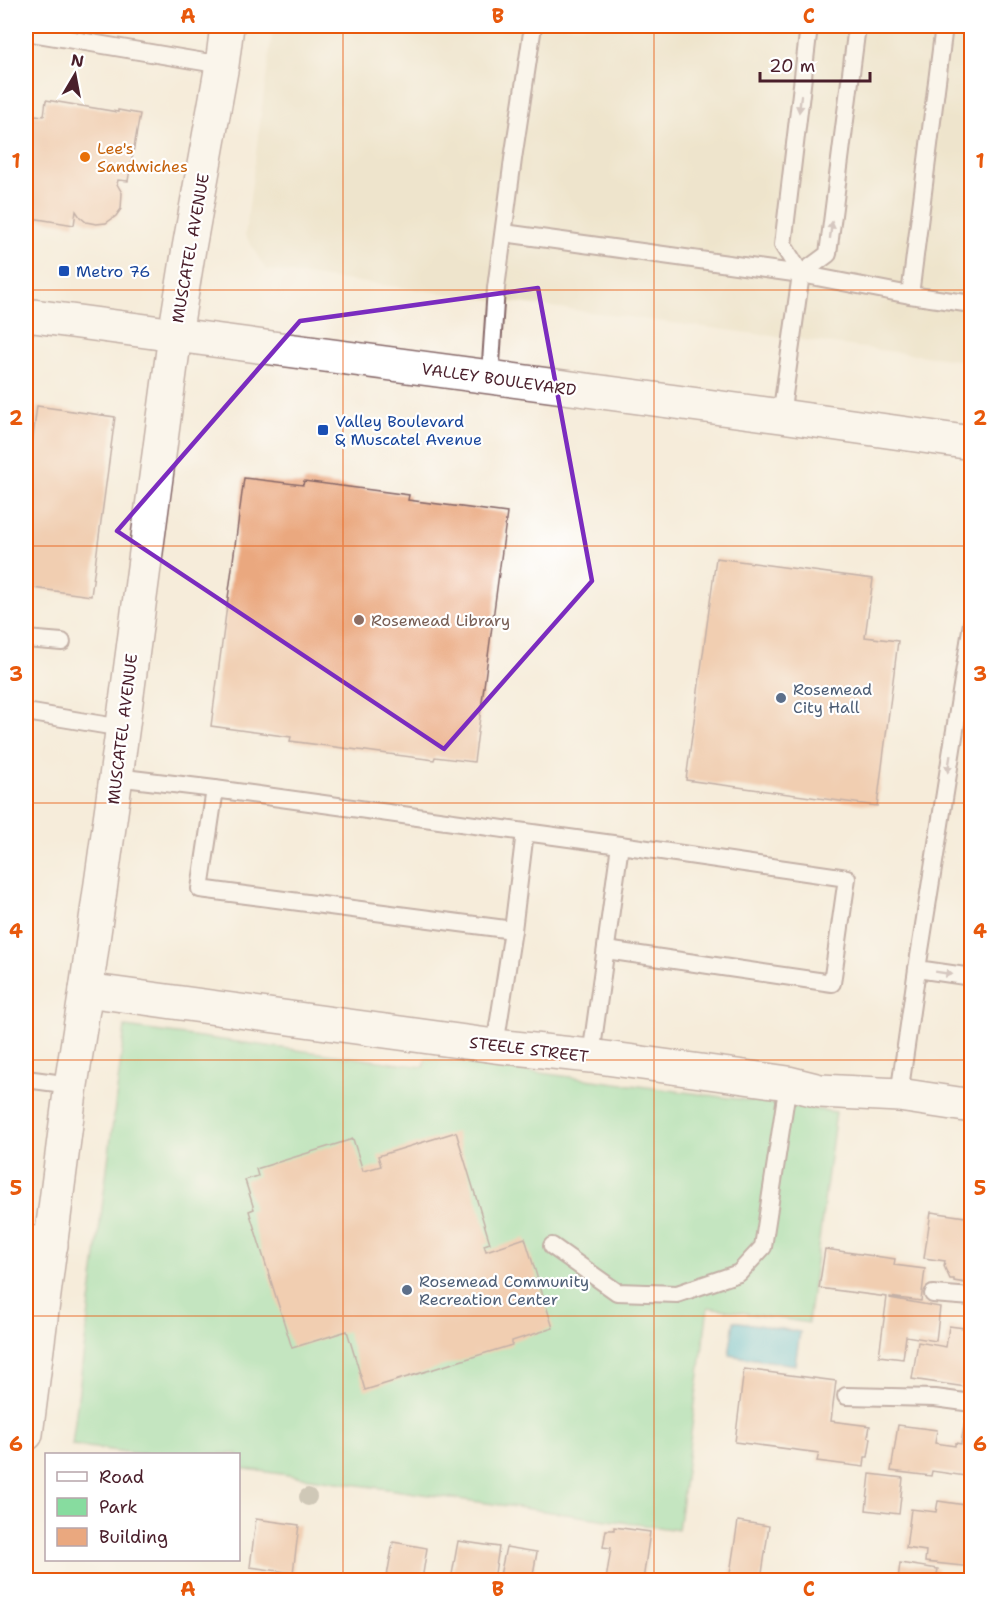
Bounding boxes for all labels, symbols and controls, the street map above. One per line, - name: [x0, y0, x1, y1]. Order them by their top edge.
- text: A: [180, 3, 196, 29]
- text: B: [492, 3, 504, 29]
- text: C: [803, 3, 815, 29]
- north arrow: [45, 45, 105, 105]
- scale bar: [760, 45, 870, 83]
- text: N: [69, 49, 86, 72]
- text: 20 m: [769, 54, 815, 78]
- one-way arrow: [795, 95, 805, 114]
- place label: Lee's Sandwiches: [97, 138, 188, 177]
- text: 1: [11, 148, 21, 174]
- text: 1: [975, 148, 985, 174]
- marker: Lee's Sandwiches: [78, 150, 92, 164]
- street label: MUSCATEL AVENUE: [167, 171, 214, 325]
- one-way arrow: [827, 220, 836, 239]
- place label: Metro 76: [76, 261, 151, 282]
- marker: Metro 76: [57, 264, 71, 278]
- street label: VALLEY BOULEVARD: [420, 358, 578, 401]
- text: 2: [9, 405, 23, 431]
- text: 2: [973, 405, 987, 431]
- place label: Valley Boulevard & Muscatel Avenue: [335, 411, 482, 450]
- marker: Valley Boulevard & Muscatel Avenue: [316, 423, 330, 437]
- place label: Rosemead Library: [371, 610, 510, 631]
- marker: Rosemead Library: [352, 613, 366, 627]
- street label: MUSCATEL AVENUE: [103, 652, 142, 806]
- text: 3: [9, 661, 23, 687]
- text: 3: [973, 661, 987, 687]
- place label: Rosemead City Hall: [793, 679, 872, 718]
- marker: Rosemead City Hall: [774, 691, 788, 705]
- one-way arrow: [945, 755, 954, 774]
- text: 4: [9, 918, 23, 944]
- text: 4: [973, 918, 987, 944]
- one-way arrow: [935, 968, 954, 977]
- street label: STEELE STREET: [468, 1032, 590, 1067]
- text: 5: [10, 1175, 22, 1201]
- text: 5: [974, 1175, 986, 1201]
- place label: Rosemead Community Recreation Center: [419, 1271, 589, 1310]
- marker: Rosemead Community Recreation Center: [400, 1283, 414, 1297]
- text: 6: [9, 1431, 23, 1457]
- text: 6: [973, 1431, 987, 1457]
- legend: [45, 1453, 240, 1561]
- text: Road: [99, 1465, 144, 1489]
- text: Park: [99, 1495, 138, 1519]
- text: Building: [99, 1525, 168, 1549]
- text: A: [180, 1576, 196, 1602]
- text: B: [492, 1576, 504, 1602]
- text: C: [803, 1576, 815, 1602]

